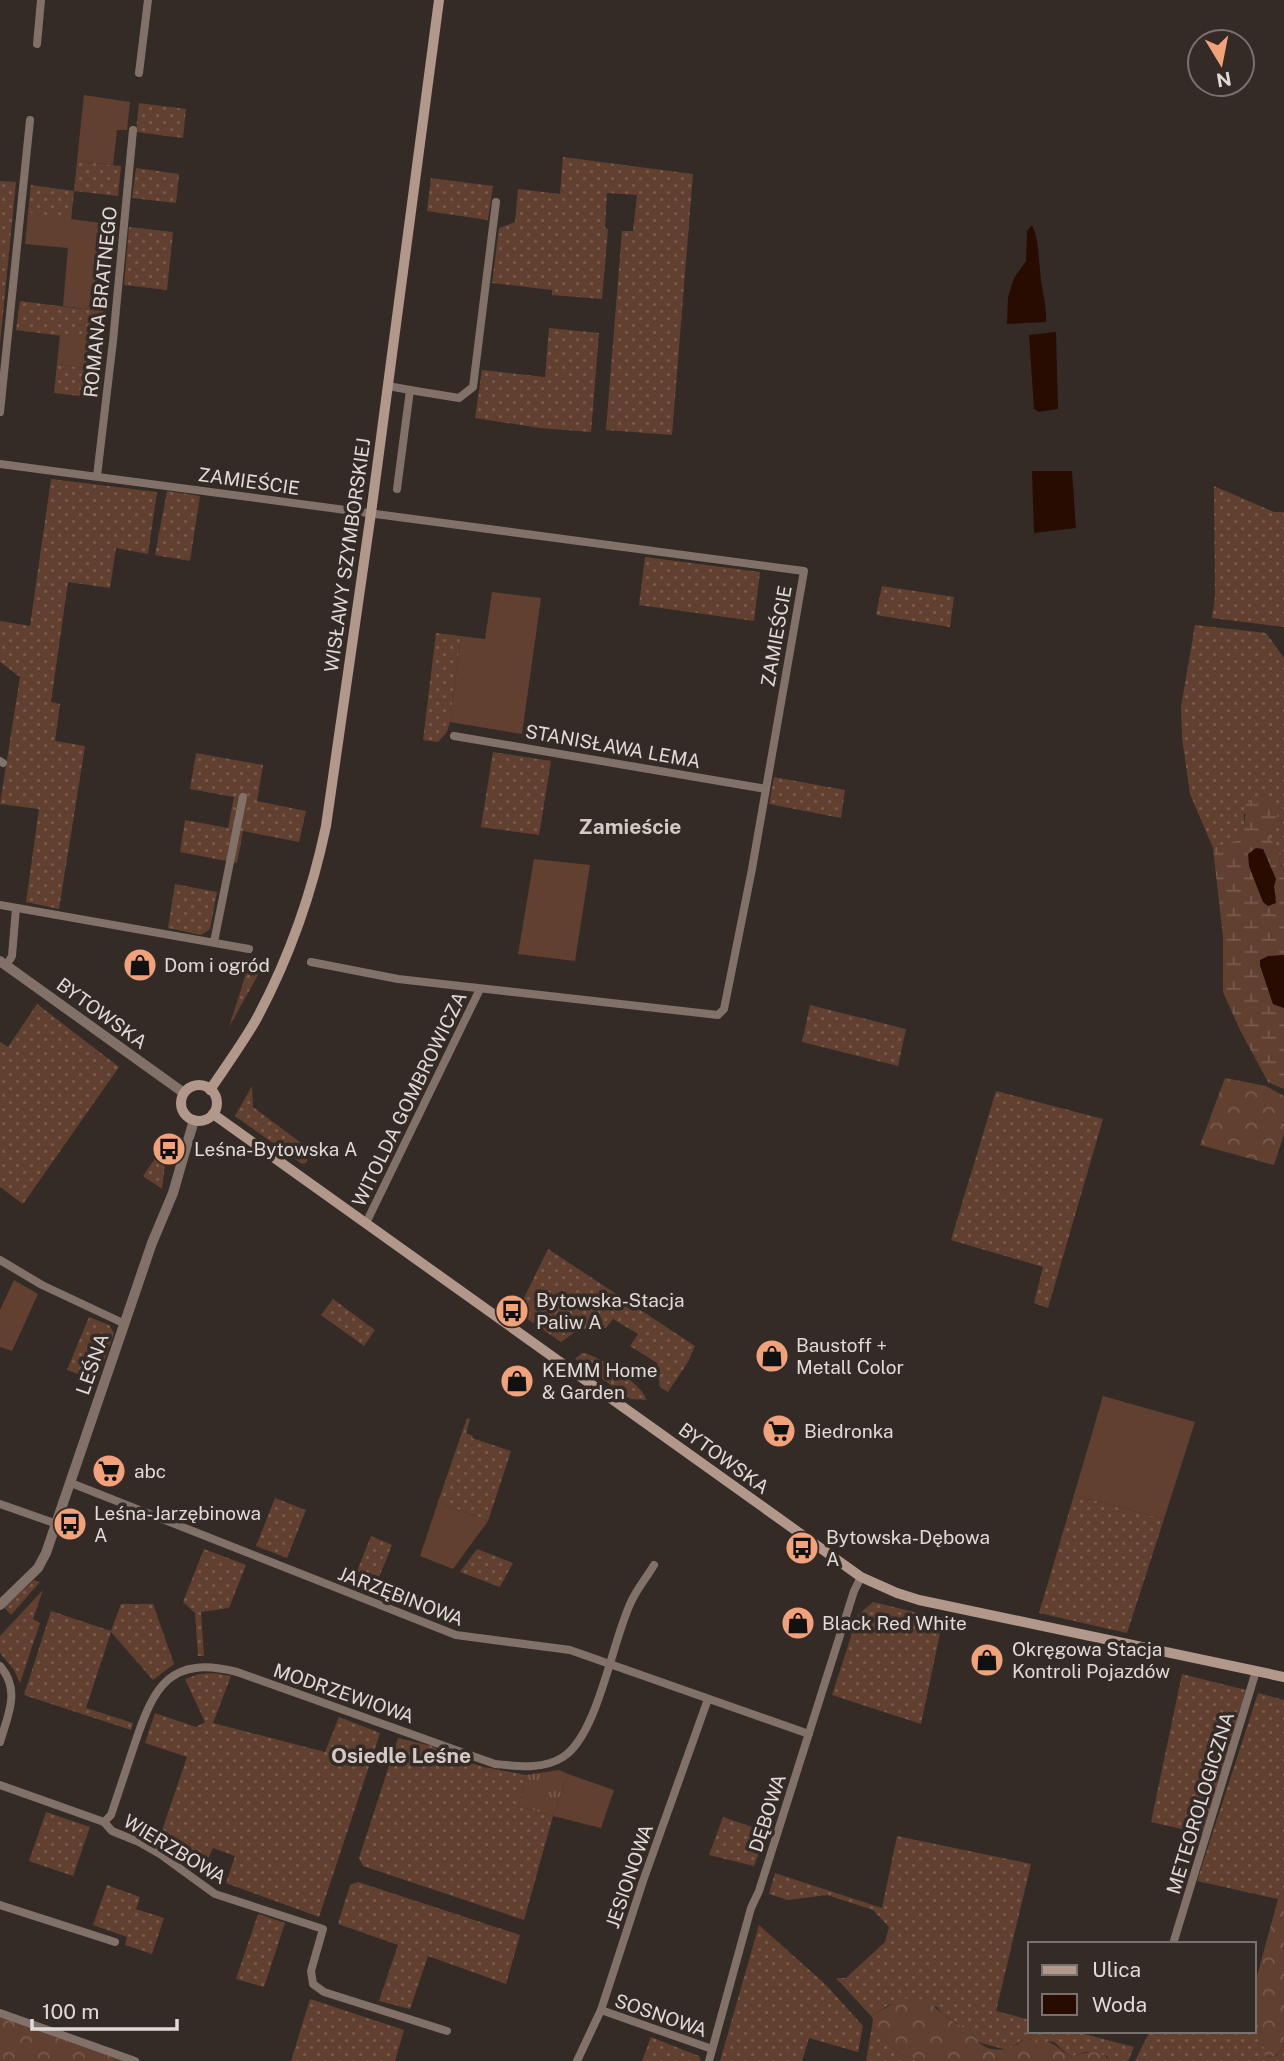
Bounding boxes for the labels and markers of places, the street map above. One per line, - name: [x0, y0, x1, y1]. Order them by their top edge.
- shop icon: Dom i ogród: [121, 946, 159, 984]
- place label: Dom i ogród: [164, 954, 270, 976]
- bus stop icon: Leśna-Bytowska A: [150, 1130, 188, 1168]
- place label: Leśna-Bytowska A: [194, 1138, 357, 1160]
- place label: Bytowska-Stacja Paliw A: [536, 1289, 685, 1333]
- bus stop icon: Bytowska-Stacja Paliw A: [493, 1292, 531, 1330]
- place label: Baustoff + Metall Color: [796, 1334, 904, 1378]
- shop icon: Baustoff + Metall Color: [753, 1337, 791, 1375]
- place label: KEMM Home & Garden: [542, 1359, 658, 1403]
- shop icon: KEMM Home & Garden: [498, 1362, 536, 1400]
- supermarket icon: Biedronka: [760, 1412, 798, 1450]
- place label: Biedronka: [804, 1420, 894, 1442]
- supermarket icon: abc: [90, 1452, 128, 1490]
- place label: abc: [134, 1460, 166, 1482]
- place label: Leśna-Jarzębinowa A: [94, 1502, 261, 1546]
- bus stop icon: Leśna-Jarzębinowa A: [51, 1505, 89, 1543]
- place label: Bytowska-Dębowa A: [826, 1526, 990, 1570]
- bus stop icon: Bytowska-Dębowa A: [783, 1529, 821, 1567]
- shop icon: Black Red White: [779, 1604, 817, 1642]
- place label: Black Red White: [822, 1612, 967, 1634]
- place label: Okręgowa Stacja Kontroli Pojazdów: [1012, 1638, 1170, 1682]
- shop icon: Okręgowa Stacja Kontroli Pojazdów: [968, 1641, 1006, 1679]

